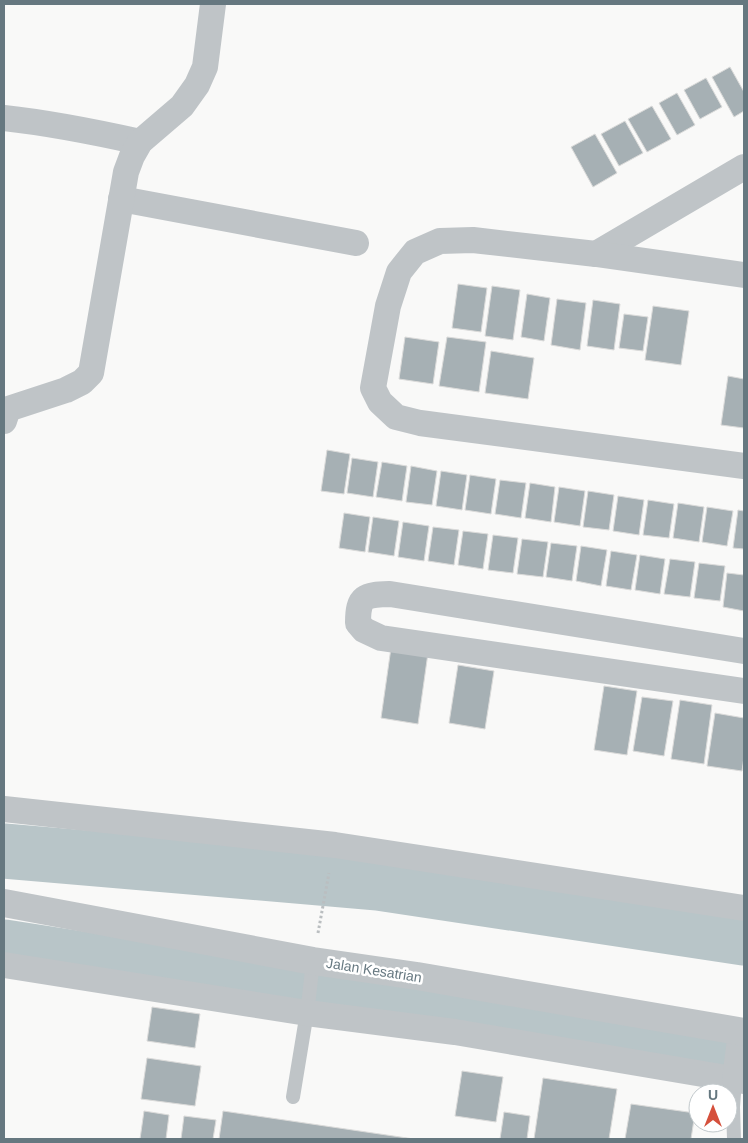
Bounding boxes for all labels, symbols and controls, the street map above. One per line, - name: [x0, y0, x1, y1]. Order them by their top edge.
- street label: Jalan Kesatrian: [325, 955, 423, 985]
- north arrow: [688, 1083, 738, 1133]
- text: U: [708, 1087, 718, 1103]

